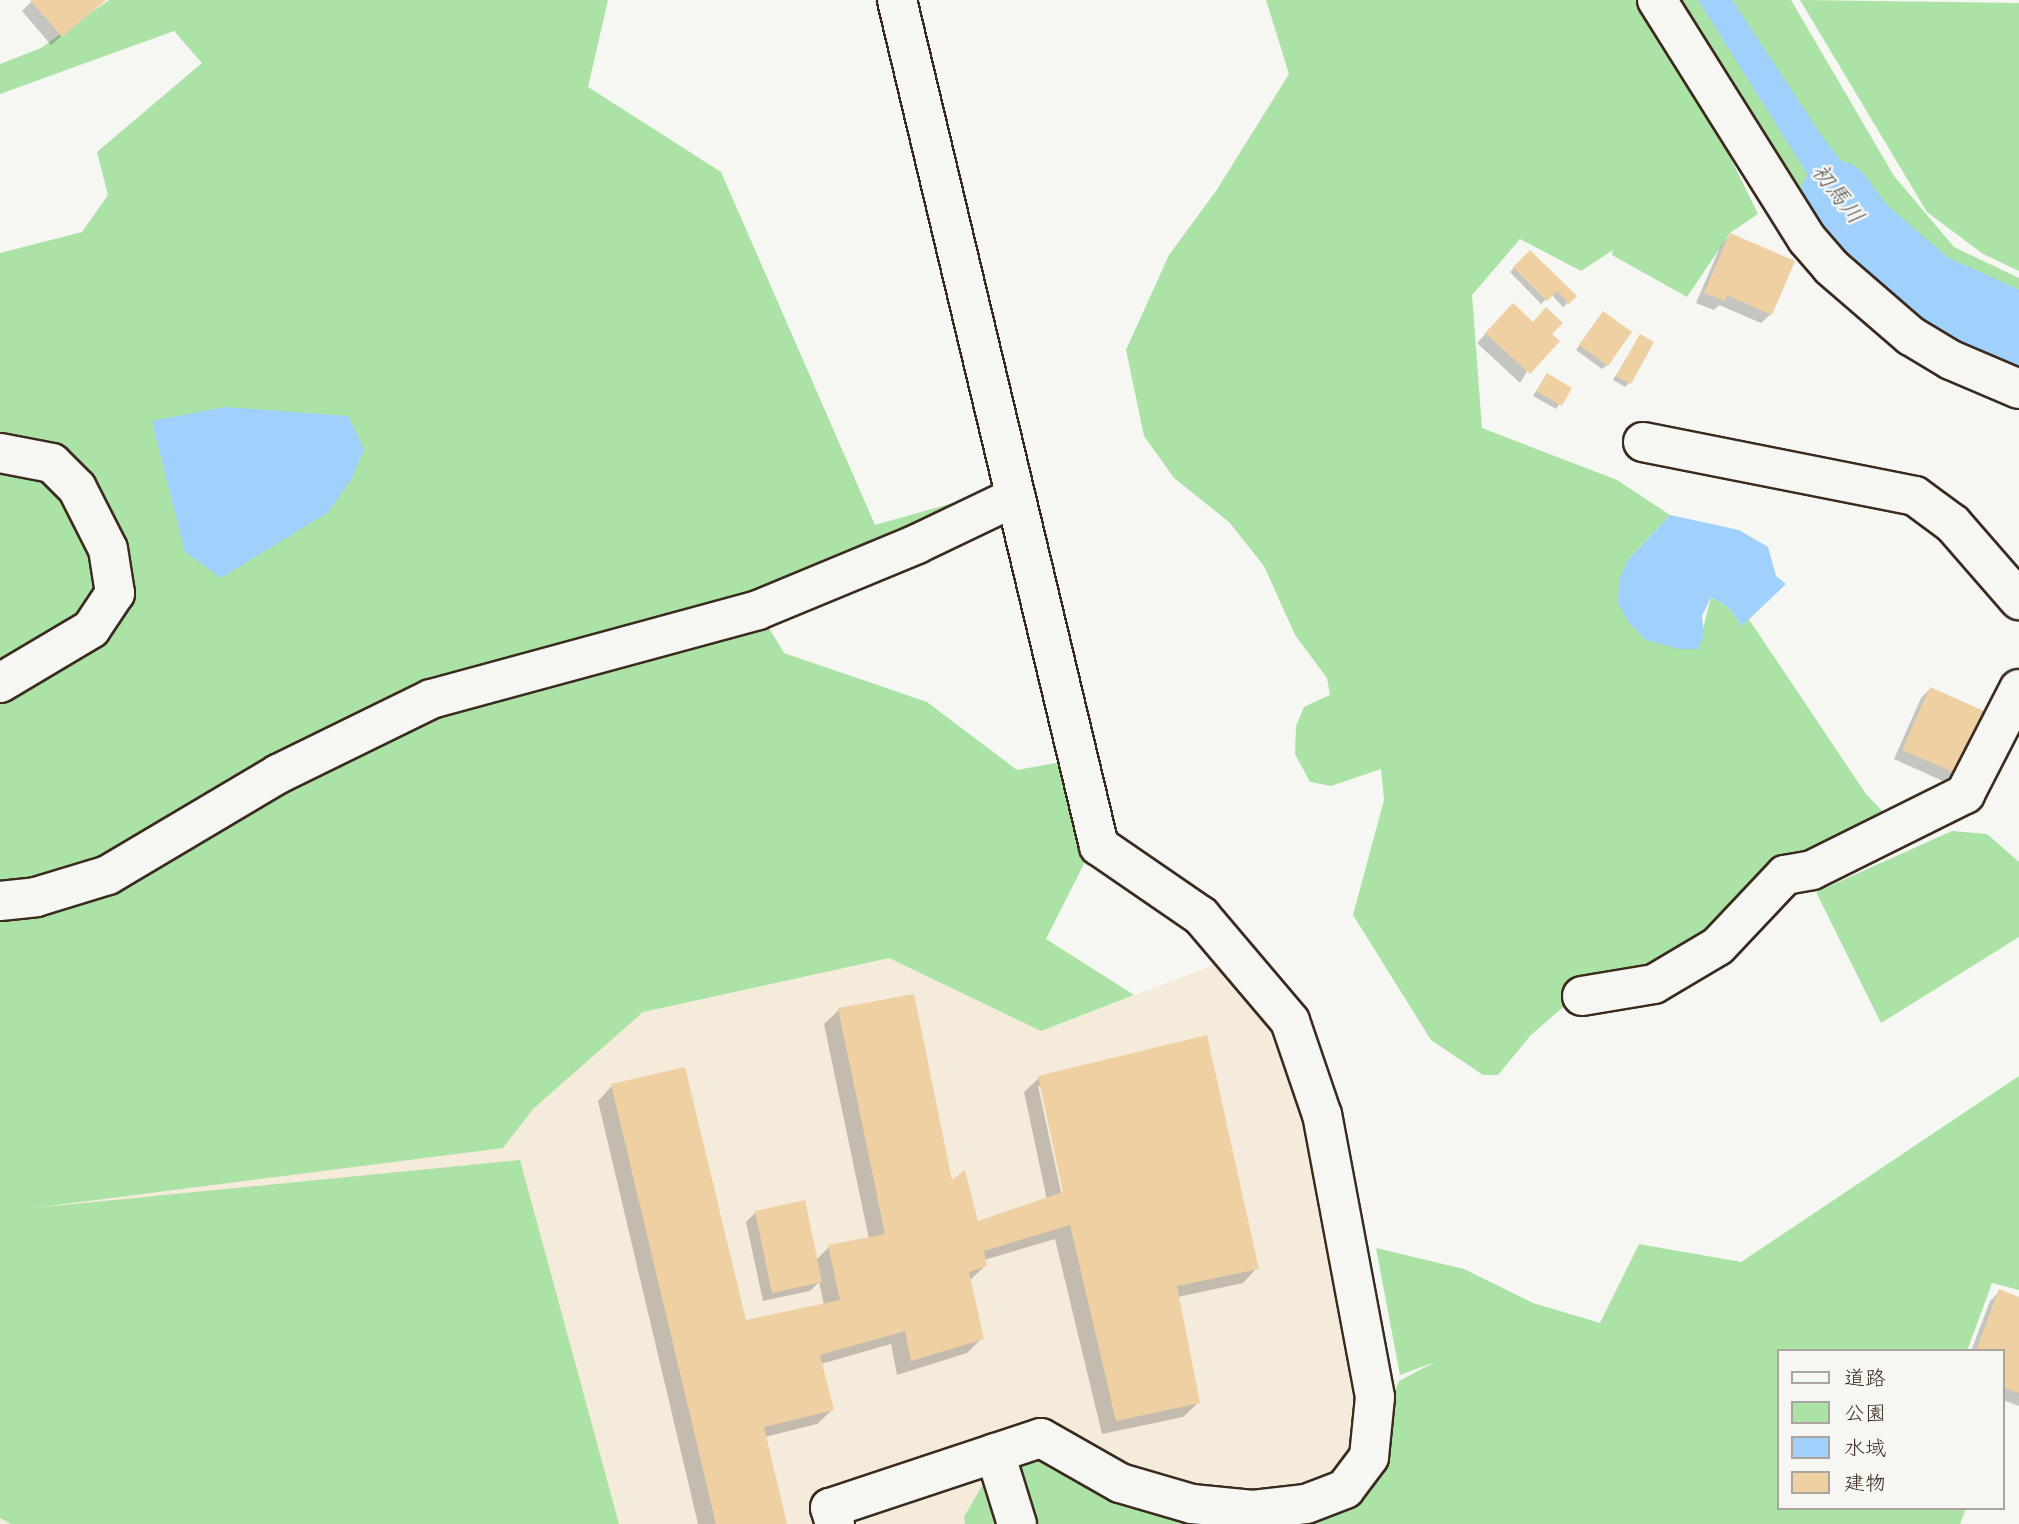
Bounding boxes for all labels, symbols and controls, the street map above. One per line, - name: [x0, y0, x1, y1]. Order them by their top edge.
- water label: 初馬川: [1803, 160, 1867, 232]
- legend: [1778, 1349, 2005, 1510]
- text: 道路: [1844, 1369, 1886, 1394]
- text: 公園: [1844, 1404, 1886, 1429]
- text: 水域: [1844, 1439, 1886, 1464]
- text: 建物: [1844, 1474, 1886, 1499]

